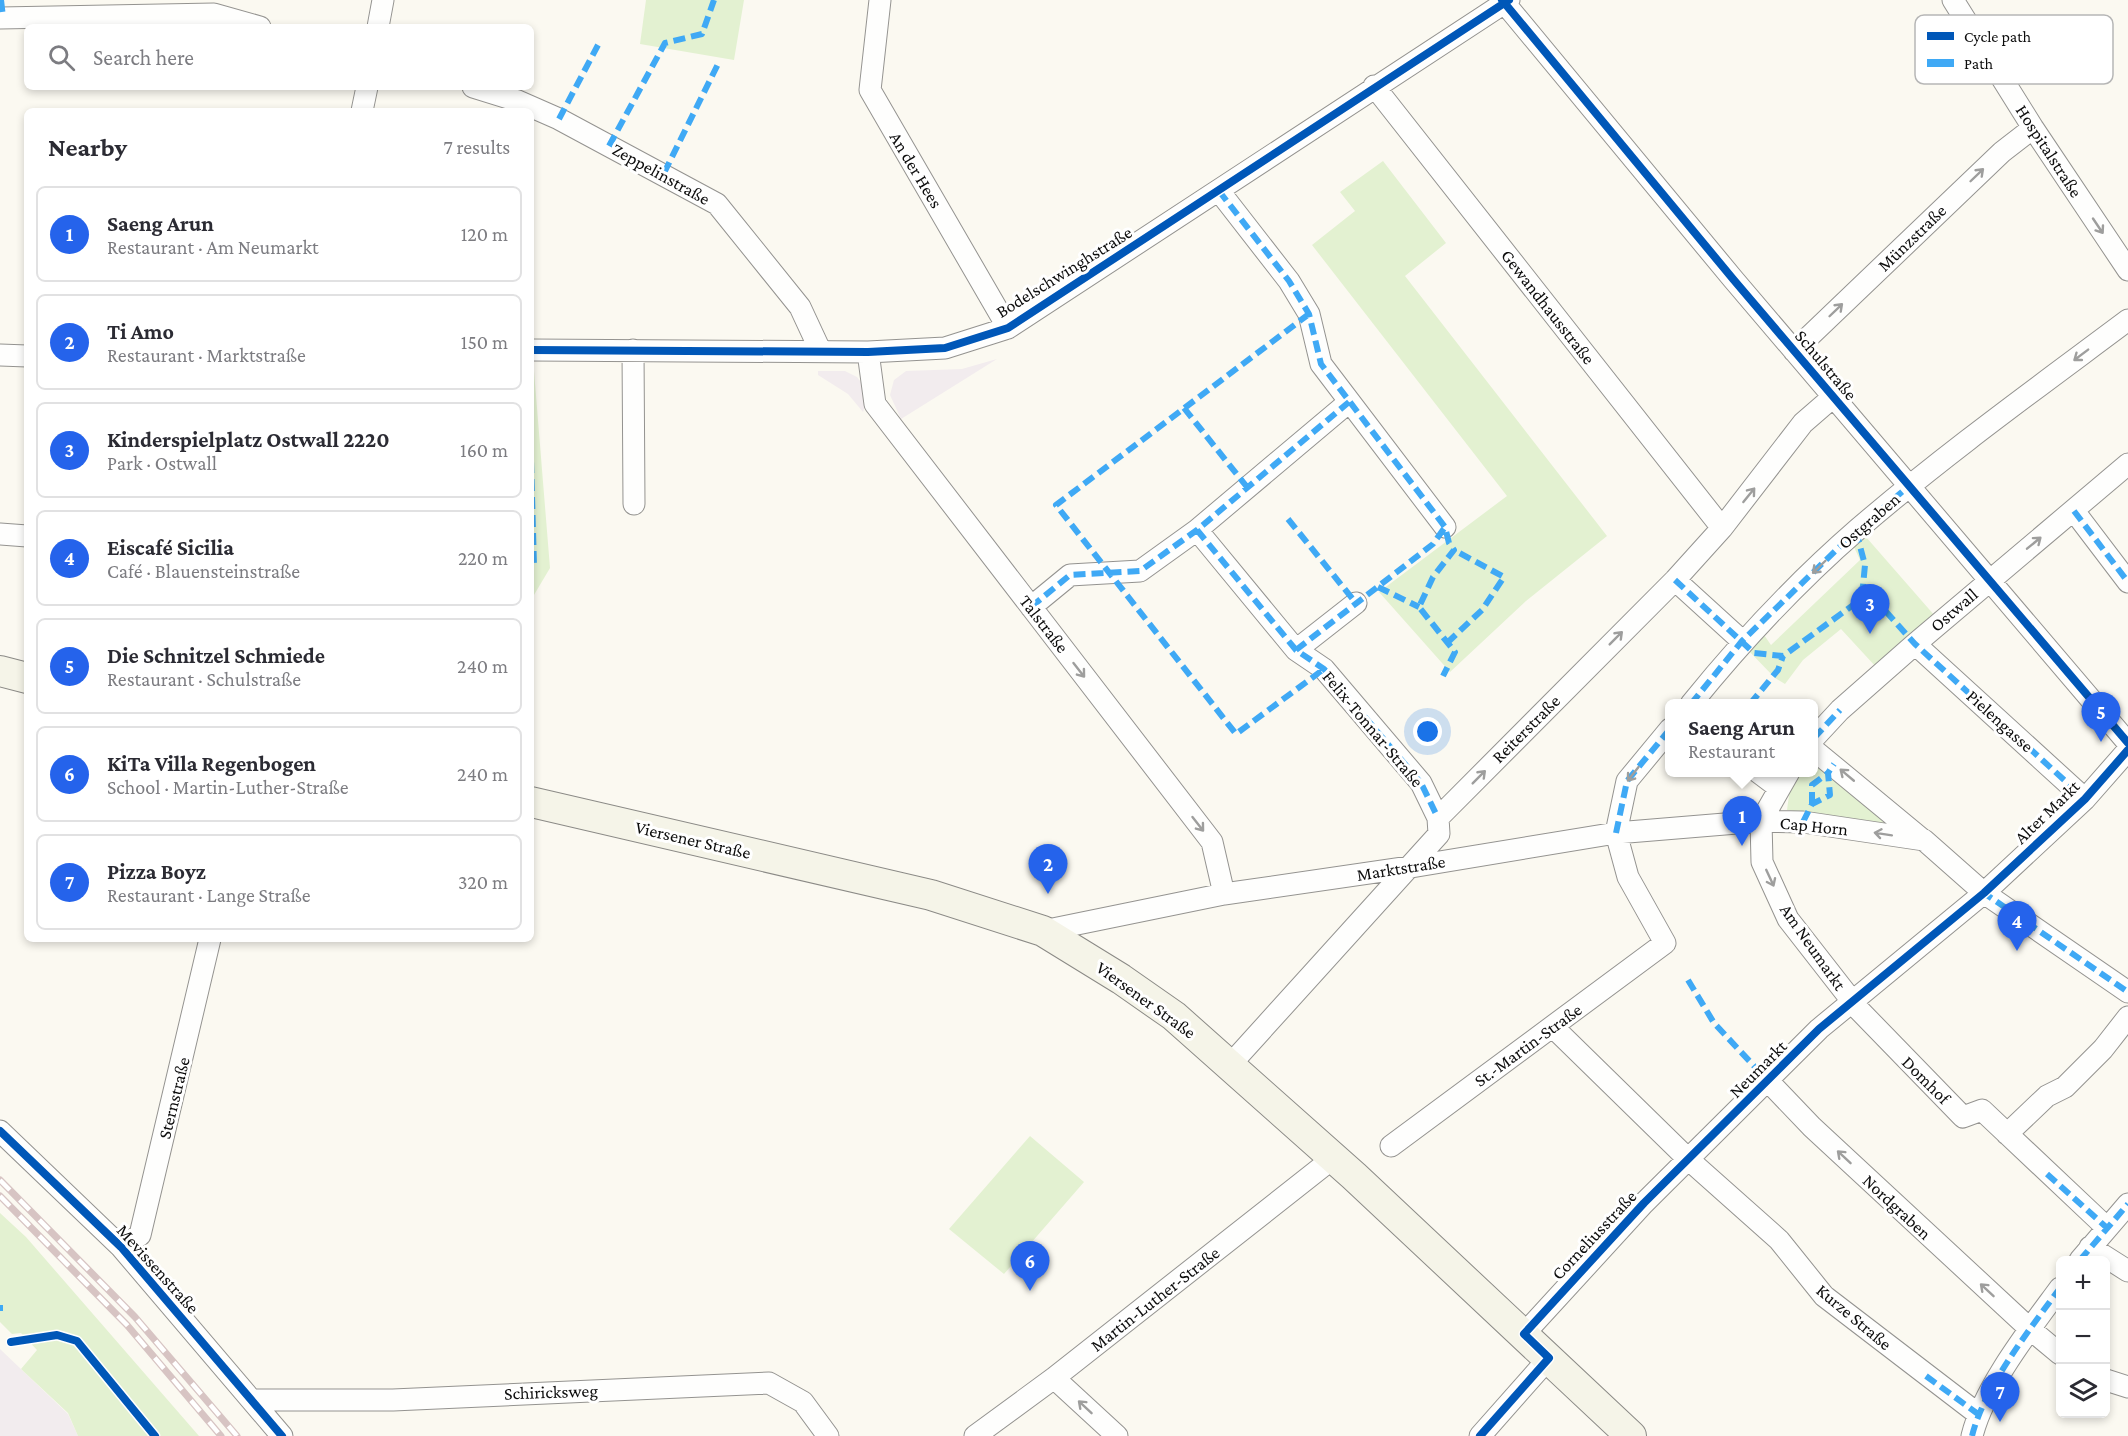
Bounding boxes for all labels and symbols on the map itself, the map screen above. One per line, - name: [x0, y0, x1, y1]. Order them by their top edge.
- legend: [1915, 15, 2113, 84]
- text: Cycle path: [1964, 28, 2031, 46]
- text: Path: [1964, 55, 1994, 72]
- street label: Hospitalstraße: [2012, 101, 2086, 201]
- street label: An der Hees: [886, 128, 946, 212]
- street label: Zeppelinstraße: [609, 139, 713, 209]
- one-way arrow: [1970, 168, 1985, 183]
- street label: Münzstraße: [1874, 200, 1950, 275]
- one-way arrow: [2092, 217, 2104, 233]
- street label: Bodelschwinghstraße: [992, 222, 1136, 322]
- street label: Gewandhausstraße: [1497, 246, 1599, 368]
- one-way arrow: [1829, 303, 1844, 317]
- street label: Schulstraße: [1791, 326, 1861, 404]
- one-way arrow: [2074, 349, 2090, 361]
- one-way arrow: [1742, 487, 1755, 503]
- street label: Ostgraben: [1834, 489, 1904, 553]
- one-way arrow: [2026, 537, 2042, 550]
- one-way arrow: [1811, 560, 1826, 574]
- pin: 3: [1850, 584, 1890, 634]
- street label: Ostwall: [1926, 584, 1982, 636]
- street label: Talstraße: [1015, 591, 1073, 657]
- one-way arrow: [1609, 631, 1624, 646]
- one-way arrow: [1073, 662, 1086, 678]
- street label: Felix-Tonnar-Straße: [1319, 667, 1428, 791]
- street label: Pielengasse: [1962, 686, 2038, 756]
- street label: Reiterstraße: [1488, 691, 1564, 767]
- pin: 5: [2082, 692, 2120, 742]
- your location: [1413, 717, 1442, 746]
- one-way arrow: [1626, 766, 1639, 782]
- one-way arrow: [1472, 769, 1486, 784]
- one-way arrow: [1839, 769, 1855, 782]
- street label: Alter Markt: [2010, 775, 2084, 848]
- pin: 1: [1722, 796, 1762, 846]
- street label: Cap Horn: [1779, 812, 1849, 840]
- one-way arrow: [1192, 816, 1205, 832]
- street label: Viersener Straße: [633, 817, 753, 863]
- one-way arrow: [1873, 829, 1893, 840]
- pin: 2: [1028, 844, 1068, 894]
- street label: Marktstraße: [1355, 851, 1447, 885]
- one-way arrow: [1764, 869, 1776, 887]
- street label: Am Neumarkt: [1776, 900, 1851, 995]
- pin: 4: [1998, 902, 2036, 951]
- street label: Viersener Straße: [1092, 957, 1200, 1043]
- street label: St.-Martin-Straße: [1470, 999, 1586, 1091]
- street label: Neumarkt: [1725, 1035, 1792, 1102]
- street label: Domhof: [1898, 1052, 1955, 1109]
- street label: Sternstraße: [154, 1055, 194, 1141]
- one-way arrow: [1837, 1150, 1852, 1164]
- street label: Nordgraben: [1859, 1170, 1936, 1244]
- street label: Corneliusstraße: [1548, 1186, 1641, 1284]
- street label: Mevissenstraße: [113, 1220, 203, 1318]
- pin: 6: [1010, 1242, 1050, 1291]
- street label: Martin-Luther-Straße: [1087, 1242, 1224, 1356]
- street label: Kurze Straße: [1813, 1280, 1896, 1354]
- one-way arrow: [1980, 1283, 1995, 1297]
- pin: 7: [1980, 1372, 2020, 1422]
- street label: Schiricksweg: [504, 1380, 599, 1404]
- one-way arrow: [1078, 1400, 1093, 1414]

